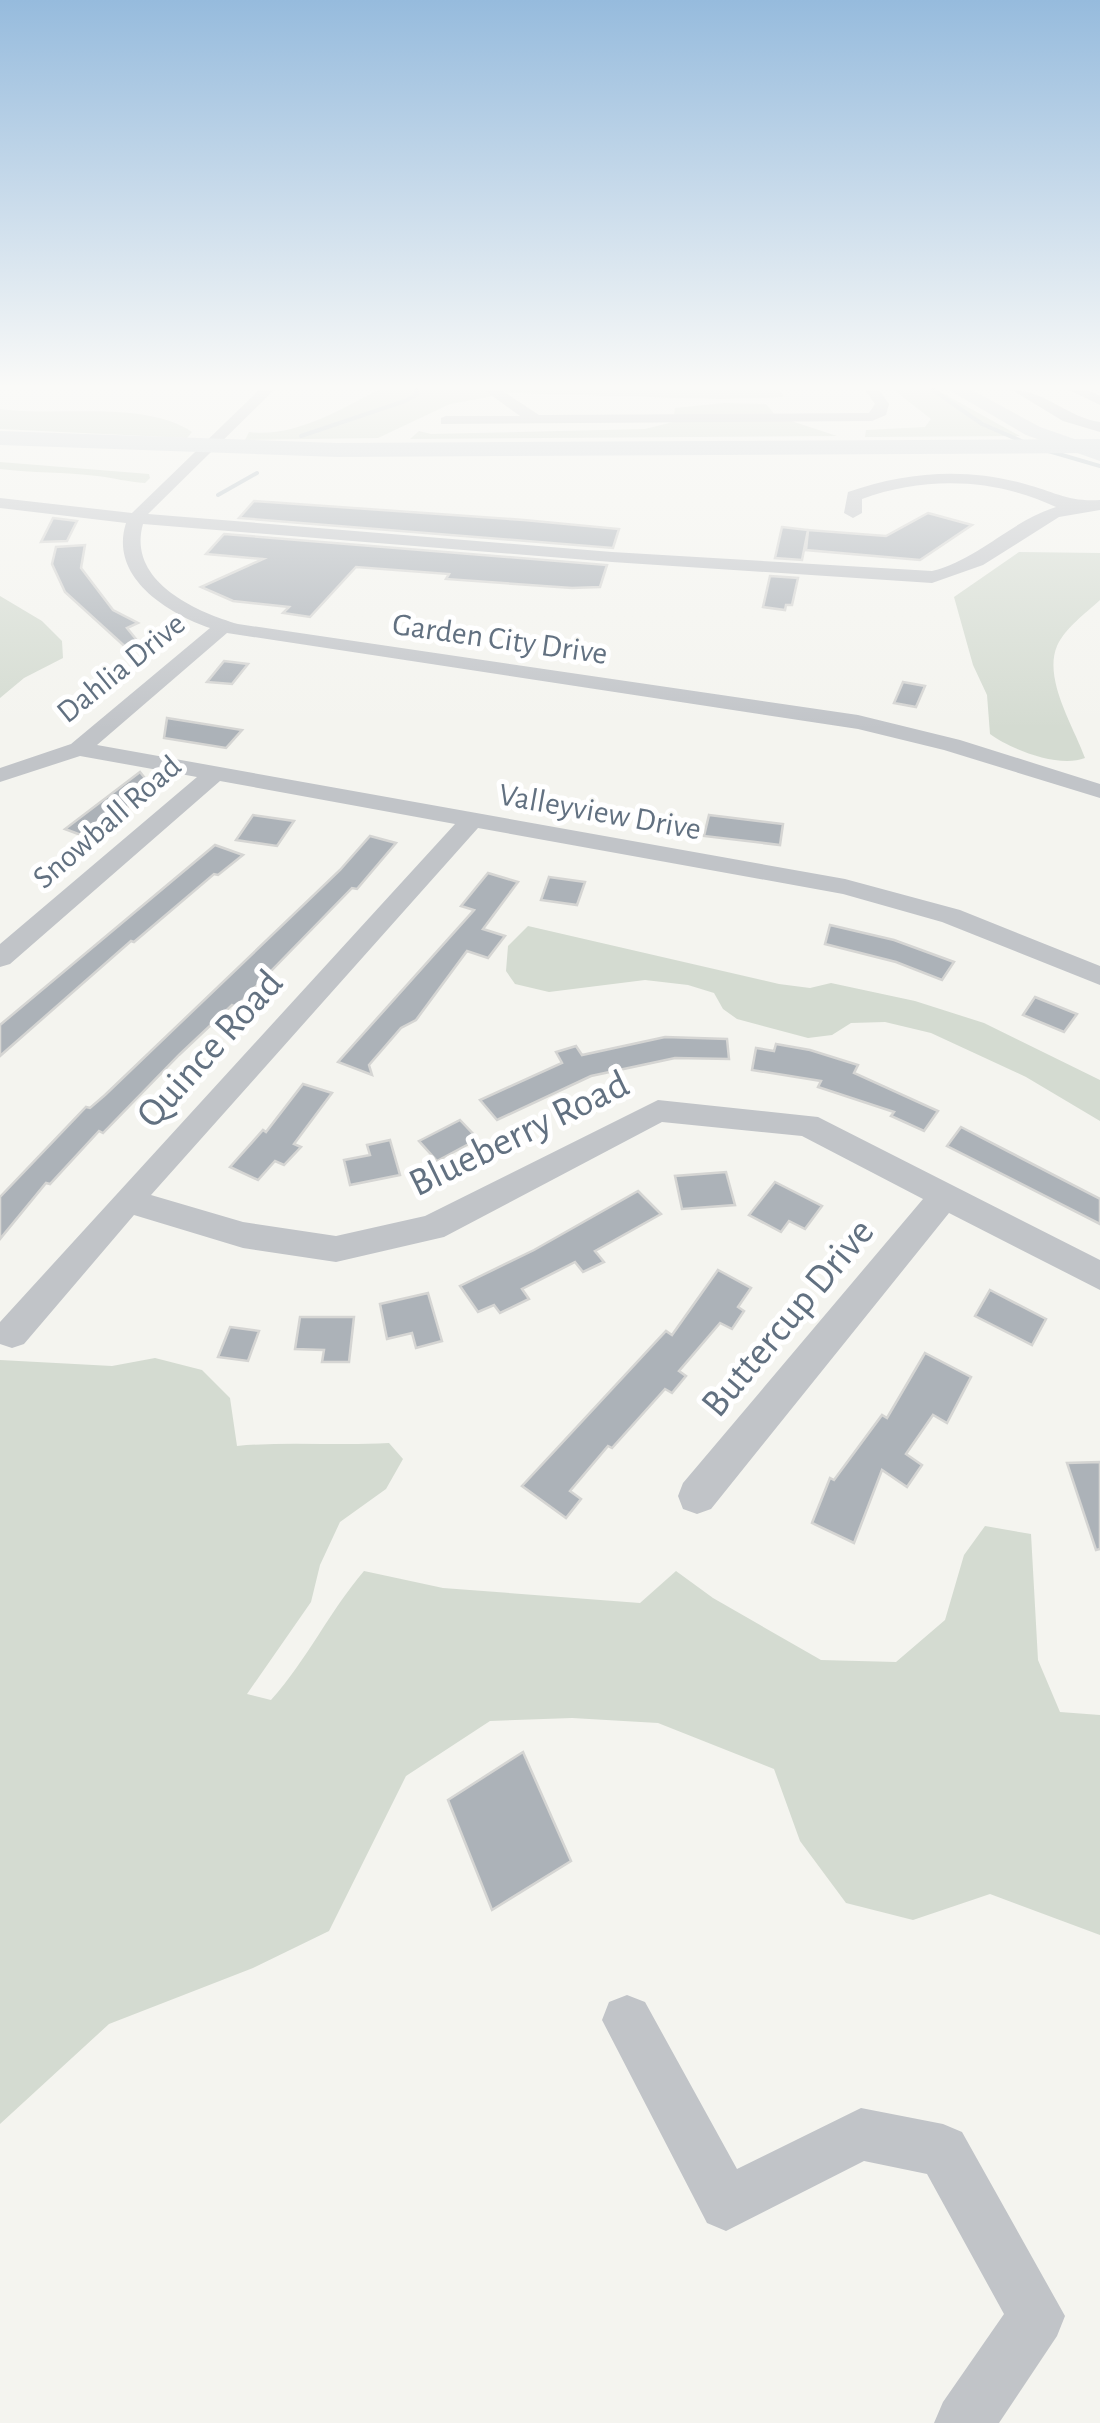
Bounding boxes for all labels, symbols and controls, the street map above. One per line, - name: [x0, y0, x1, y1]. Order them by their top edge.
- street label: Dahlia Drive: [51, 607, 191, 729]
- street label: Garden City Drive: [390, 608, 610, 670]
- street label: Snowball Road: [27, 750, 187, 894]
- street label: Valleyview Drive: [496, 778, 704, 846]
- street label: Quince Road: [129, 963, 291, 1135]
- street label: Blueberry Road: [403, 1064, 635, 1204]
- street label: Buttercup Drive: [694, 1212, 882, 1424]

